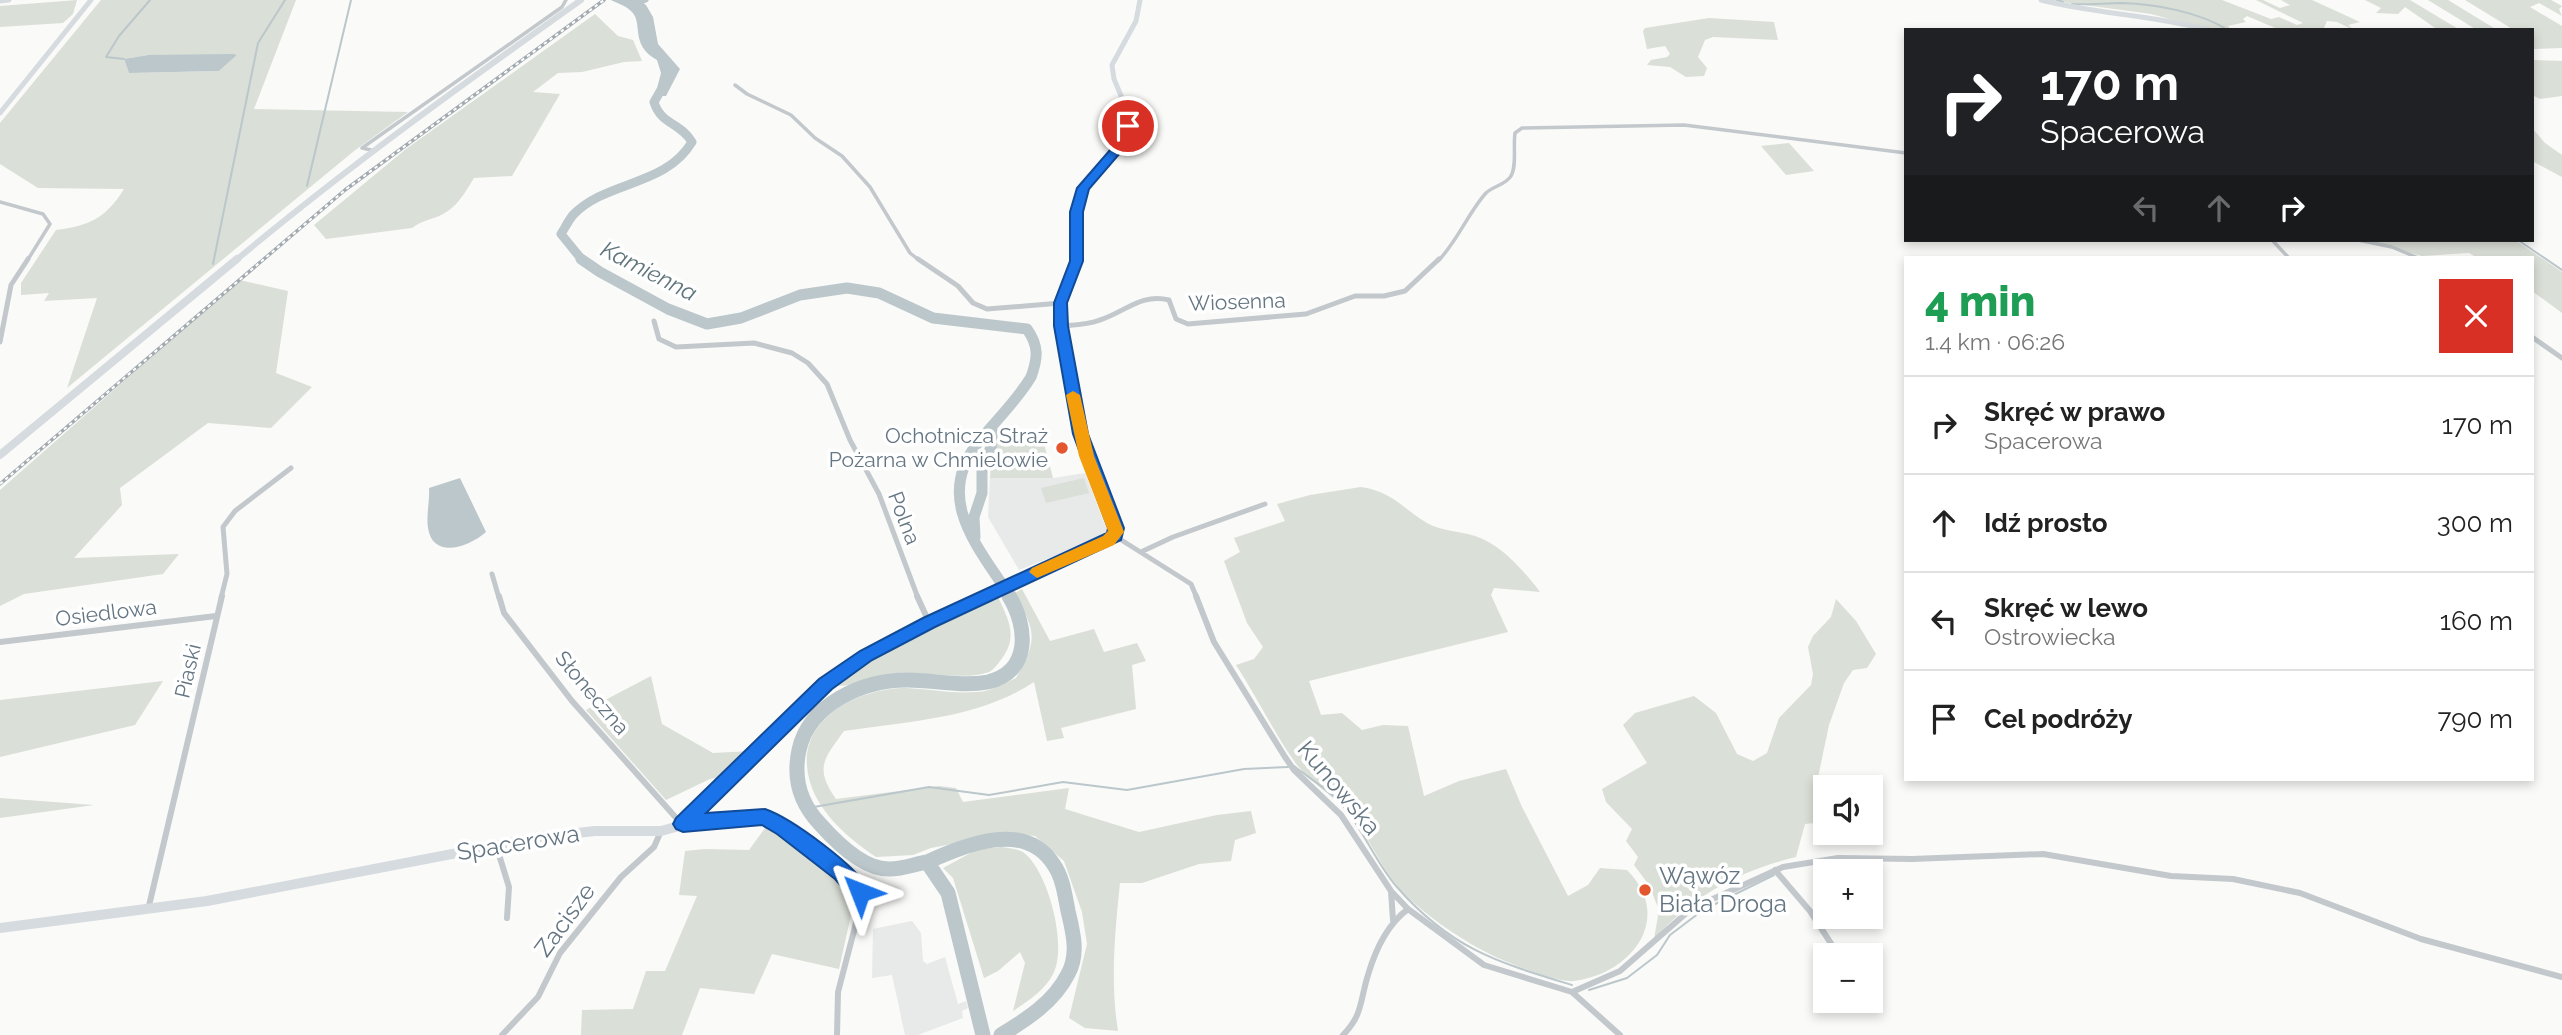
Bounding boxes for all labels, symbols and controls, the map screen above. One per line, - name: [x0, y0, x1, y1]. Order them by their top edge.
- text: 170 m: [2040, 54, 2179, 111]
- icon: right: [1925, 56, 2016, 147]
- pin: [1098, 96, 1158, 156]
- icon: arrive: [1109, 107, 1147, 145]
- text: Spacerowa: [2040, 113, 2205, 150]
- icon: left: [2127, 189, 2165, 227]
- icon: ahead: [2200, 189, 2238, 227]
- icon: right: [2273, 189, 2311, 227]
- water label: Kamienna: [597, 235, 702, 306]
- text: 4 min: [1925, 277, 2035, 326]
- button: close: [2439, 279, 2513, 353]
- street label: Wiosenna: [1188, 287, 1286, 316]
- text: 1.4 km · 06:26: [1925, 328, 2065, 355]
- text: Skręć w prawo: [1984, 397, 2165, 427]
- icon: right: [1925, 406, 1963, 444]
- text: 170 m: [2442, 410, 2513, 440]
- place label: Ochotnicza Straż Pożarna w Chmielowie: [829, 423, 1048, 472]
- text: Spacerowa: [1984, 427, 2103, 454]
- marker: Ochotnicza Straż Pożarna w Chmielowie: [1054, 440, 1070, 456]
- street label: Polna: [883, 488, 926, 548]
- icon: ahead: [1925, 504, 1963, 542]
- text: Idź prosto: [1984, 508, 2108, 538]
- text: 300 m: [2437, 508, 2513, 538]
- text: Skręć w lewo: [1984, 593, 2148, 623]
- street label: Osiedlowa: [54, 594, 158, 631]
- icon: left: [1925, 602, 1963, 640]
- text: 160 m: [2440, 606, 2513, 636]
- text: Ostrowiecka: [1984, 623, 2116, 650]
- street label: Piaski: [169, 641, 206, 700]
- street label: Słoneczna: [550, 646, 635, 740]
- icon: arrive: [1925, 700, 1963, 738]
- text: Cel podróży: [1984, 704, 2133, 734]
- text: 790 m: [2437, 704, 2513, 734]
- street label: Kunowska: [1292, 735, 1387, 841]
- map controls: [1813, 775, 1883, 1013]
- button: sound: [1813, 775, 1883, 845]
- street label: Spacerowa: [455, 819, 581, 867]
- position arrow: [823, 855, 897, 929]
- button: +: [1813, 859, 1883, 929]
- place label: Wąwóz Biała Droga: [1659, 861, 1787, 918]
- street label: Zacisze: [528, 877, 601, 962]
- marker: Wąwóz Biała Droga: [1637, 882, 1653, 898]
- button: −: [1813, 943, 1883, 1013]

